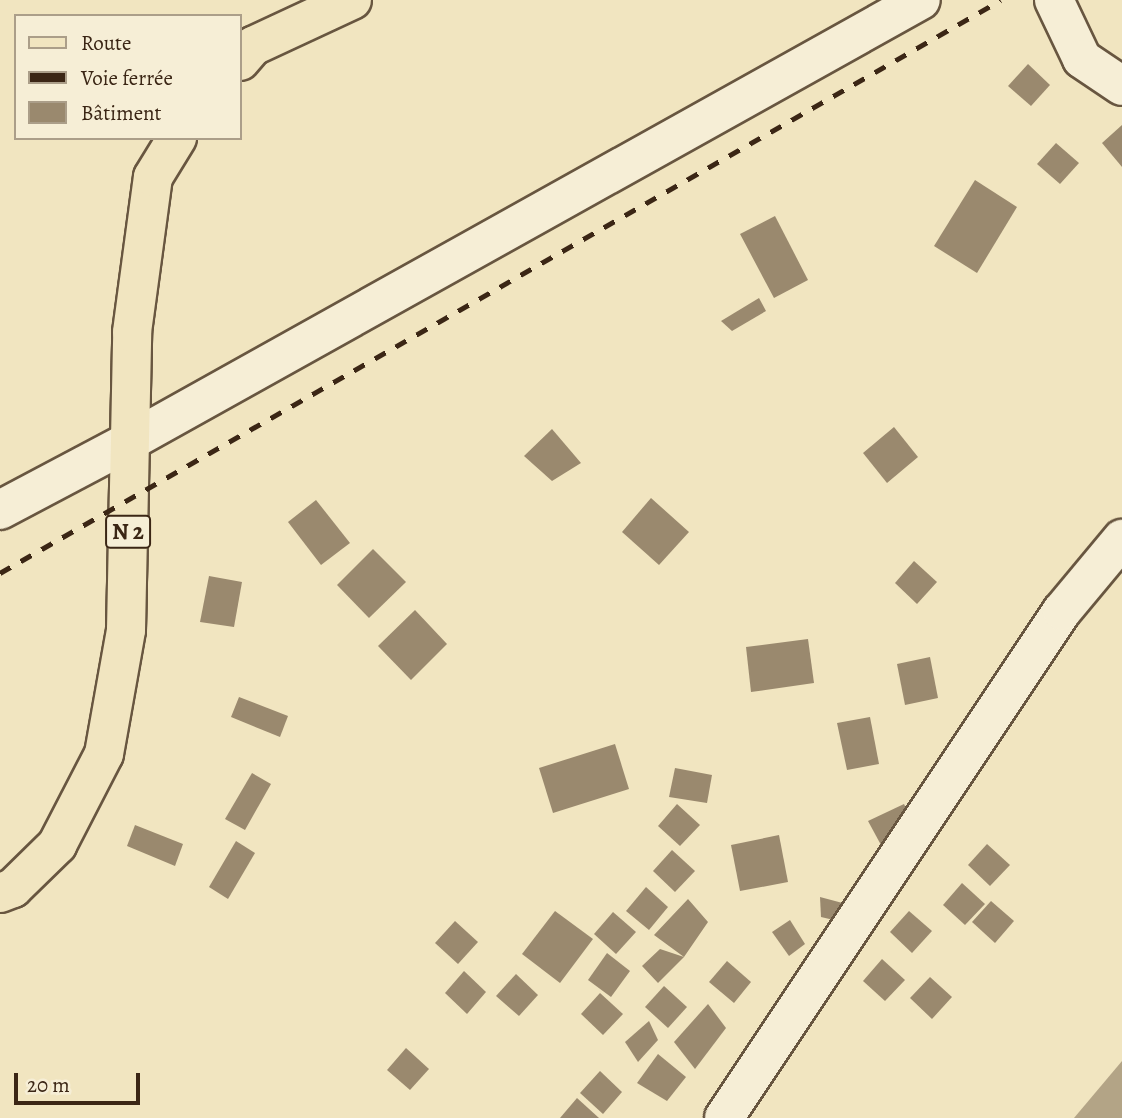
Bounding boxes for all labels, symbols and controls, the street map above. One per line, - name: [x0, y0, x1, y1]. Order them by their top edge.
- legend: [14, 14, 242, 140]
- text: Route: [81, 29, 131, 57]
- text: Voie ferrée: [81, 64, 173, 92]
- text: Bâtiment: [81, 99, 162, 127]
- road number: N 2: [104, 512, 152, 552]
- scale bar: [18, 1058, 144, 1102]
- text: 20 m: [27, 1071, 70, 1099]

